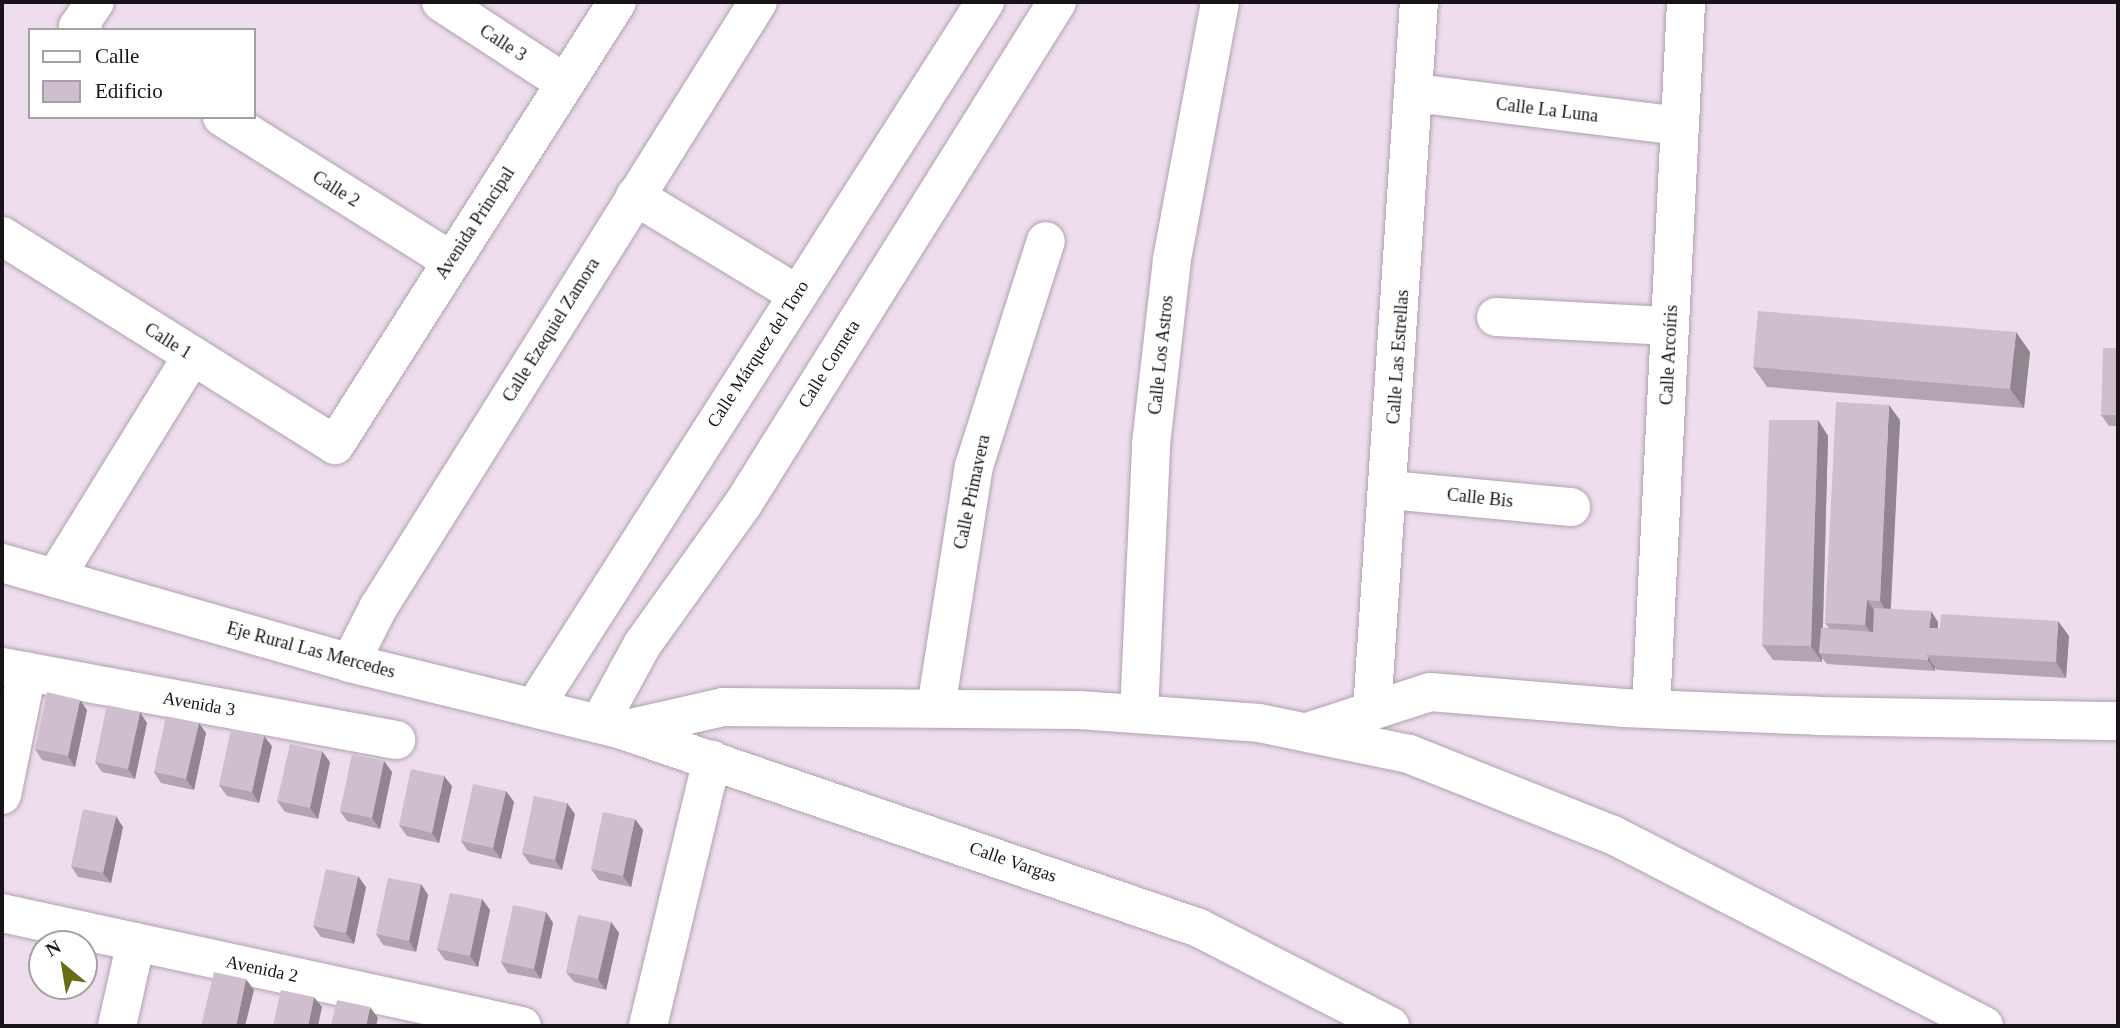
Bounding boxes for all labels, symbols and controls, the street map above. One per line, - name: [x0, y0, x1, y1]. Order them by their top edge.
- street label: Calle 3: [476, 20, 530, 66]
- legend: [28, 28, 256, 119]
- text: Calle: [95, 44, 139, 68]
- text: Edificio: [95, 79, 163, 103]
- street label: Calle La Luna: [1495, 93, 1599, 127]
- street label: Avenida Principal: [431, 163, 519, 283]
- street label: Calle 2: [308, 166, 364, 212]
- street label: Calle Ezequiel Zamora: [498, 254, 604, 406]
- street label: Calle Márquez del Toro: [702, 276, 814, 432]
- street label: Calle Las Estrellas: [1383, 289, 1413, 425]
- street label: Calle Los Astros: [1144, 294, 1178, 416]
- street label: Calle Arcoíris: [1656, 304, 1682, 406]
- street label: Calle Corneta: [793, 316, 865, 412]
- street label: Calle 1: [140, 318, 196, 364]
- street label: Calle Primavera: [949, 433, 995, 551]
- street label: Calle Bis: [1446, 484, 1514, 512]
- street label: Eje Rural Las Mercedes: [224, 617, 398, 683]
- street label: Avenida 3: [161, 687, 237, 721]
- street label: Calle Vargas: [966, 837, 1060, 887]
- north arrow: [28, 930, 98, 1000]
- text: N: [42, 936, 64, 961]
- street label: Avenida 2: [224, 951, 300, 987]

